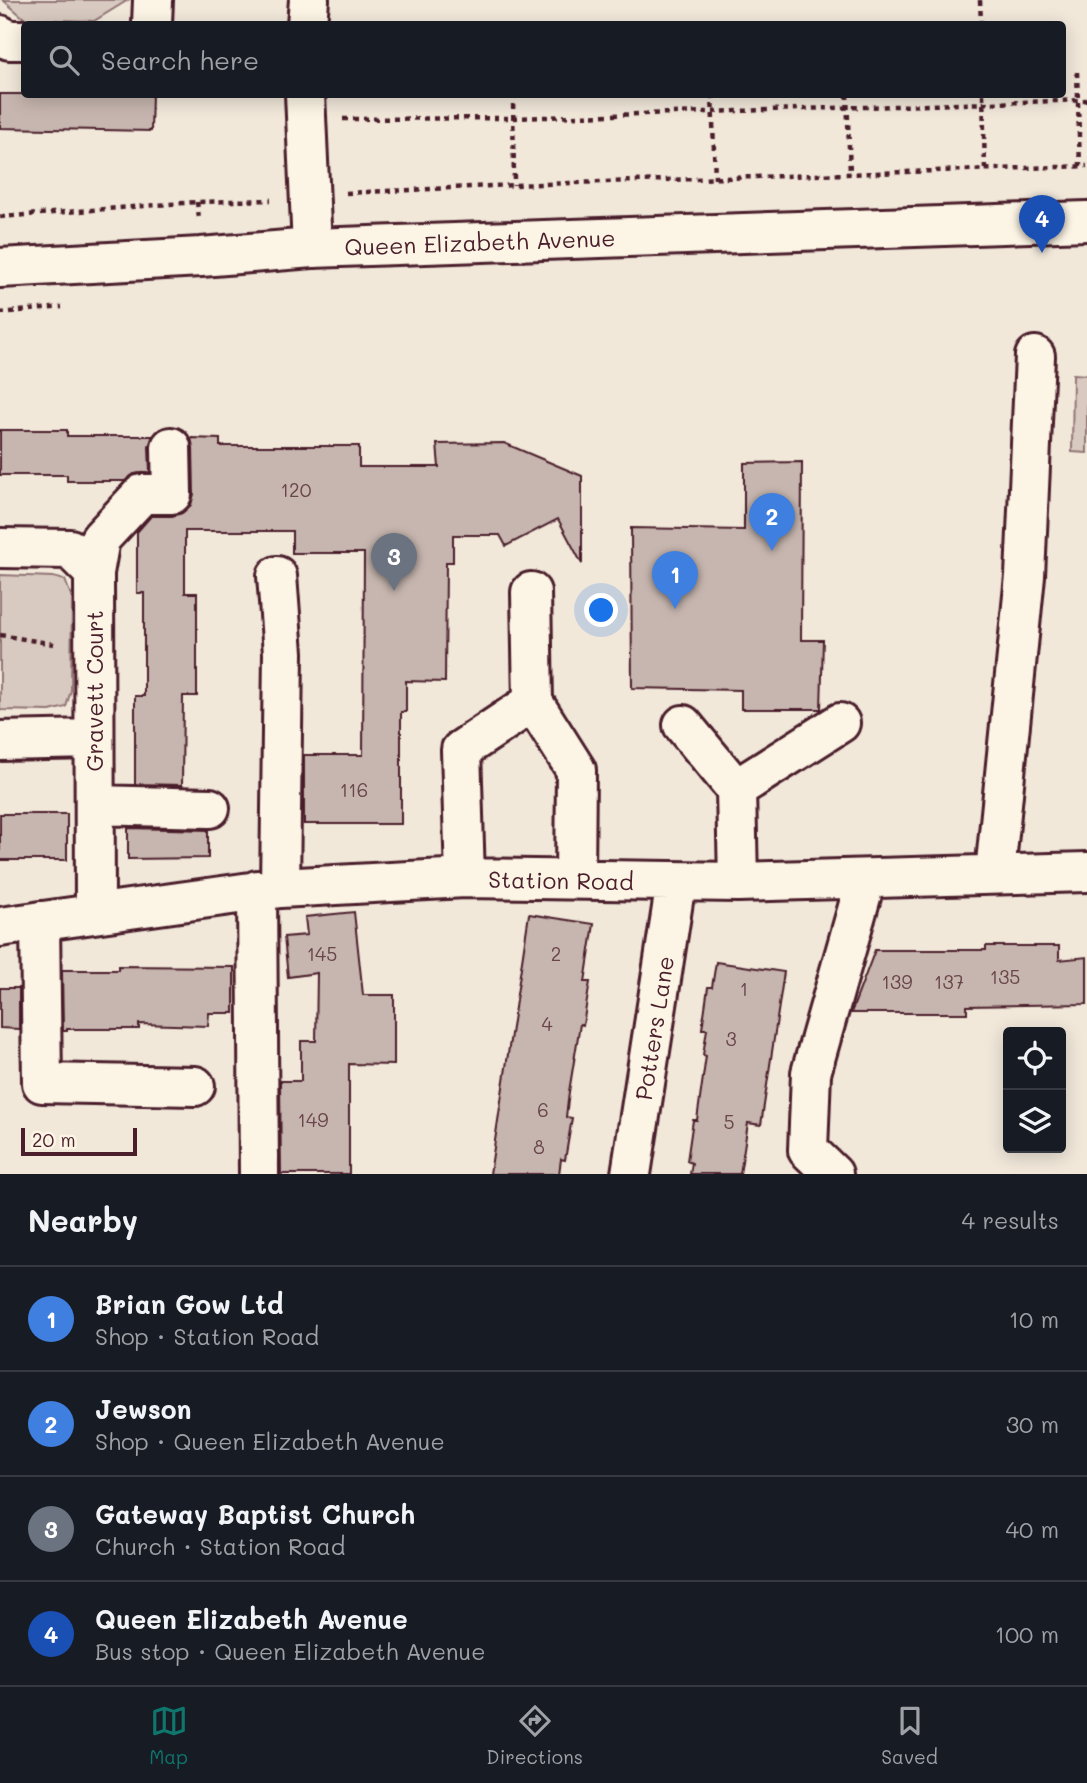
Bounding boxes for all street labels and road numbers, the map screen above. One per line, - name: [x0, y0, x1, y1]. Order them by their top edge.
- street label: Queen Elizabeth Avenue: [344, 222, 616, 262]
- street label: Gravett Court: [79, 610, 109, 772]
- street label: Station Road: [488, 864, 634, 896]
- street label: Potters Lane: [628, 954, 680, 1102]

